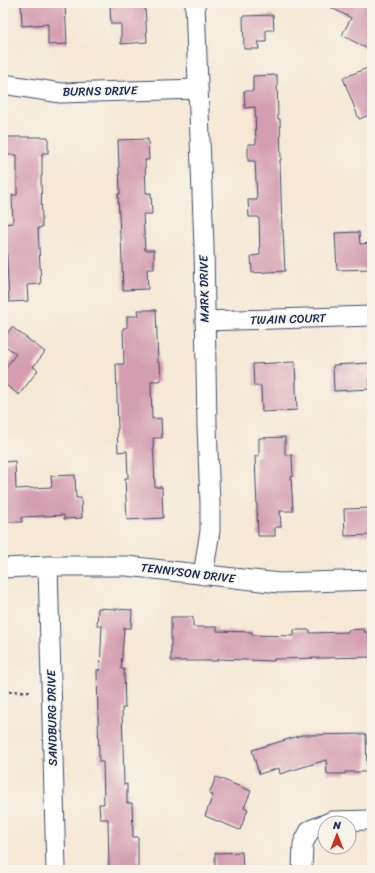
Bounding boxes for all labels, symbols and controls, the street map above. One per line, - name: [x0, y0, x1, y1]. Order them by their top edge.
- street label: BURNS DRIVE: [62, 79, 139, 103]
- street label: MARK DRIVE: [192, 254, 216, 323]
- street label: TWAIN COURT: [250, 307, 327, 331]
- street label: TENNYSON DRIVE: [140, 556, 238, 590]
- street label: SANDBURG DRIVE: [40, 668, 64, 766]
- north arrow: [317, 815, 357, 855]
- text: N: [332, 816, 341, 835]

